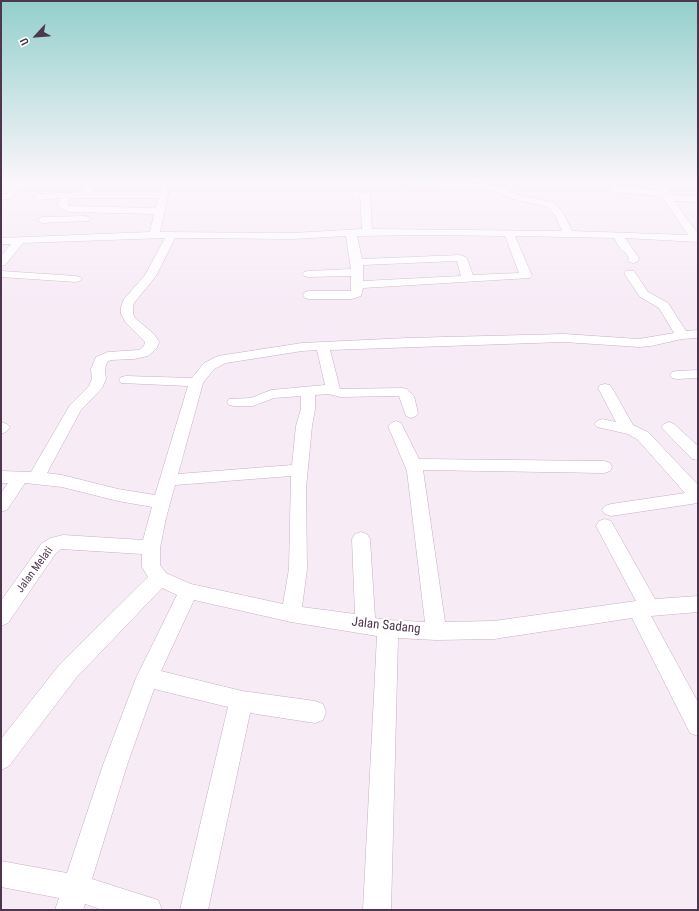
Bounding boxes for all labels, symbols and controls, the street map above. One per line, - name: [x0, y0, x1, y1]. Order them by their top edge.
- north arrow: [16, 16, 56, 56]
- text: U: [18, 36, 32, 47]
- street label: Jalan Melati: [14, 545, 56, 595]
- street label: Jalan Sadang: [351, 615, 421, 637]

